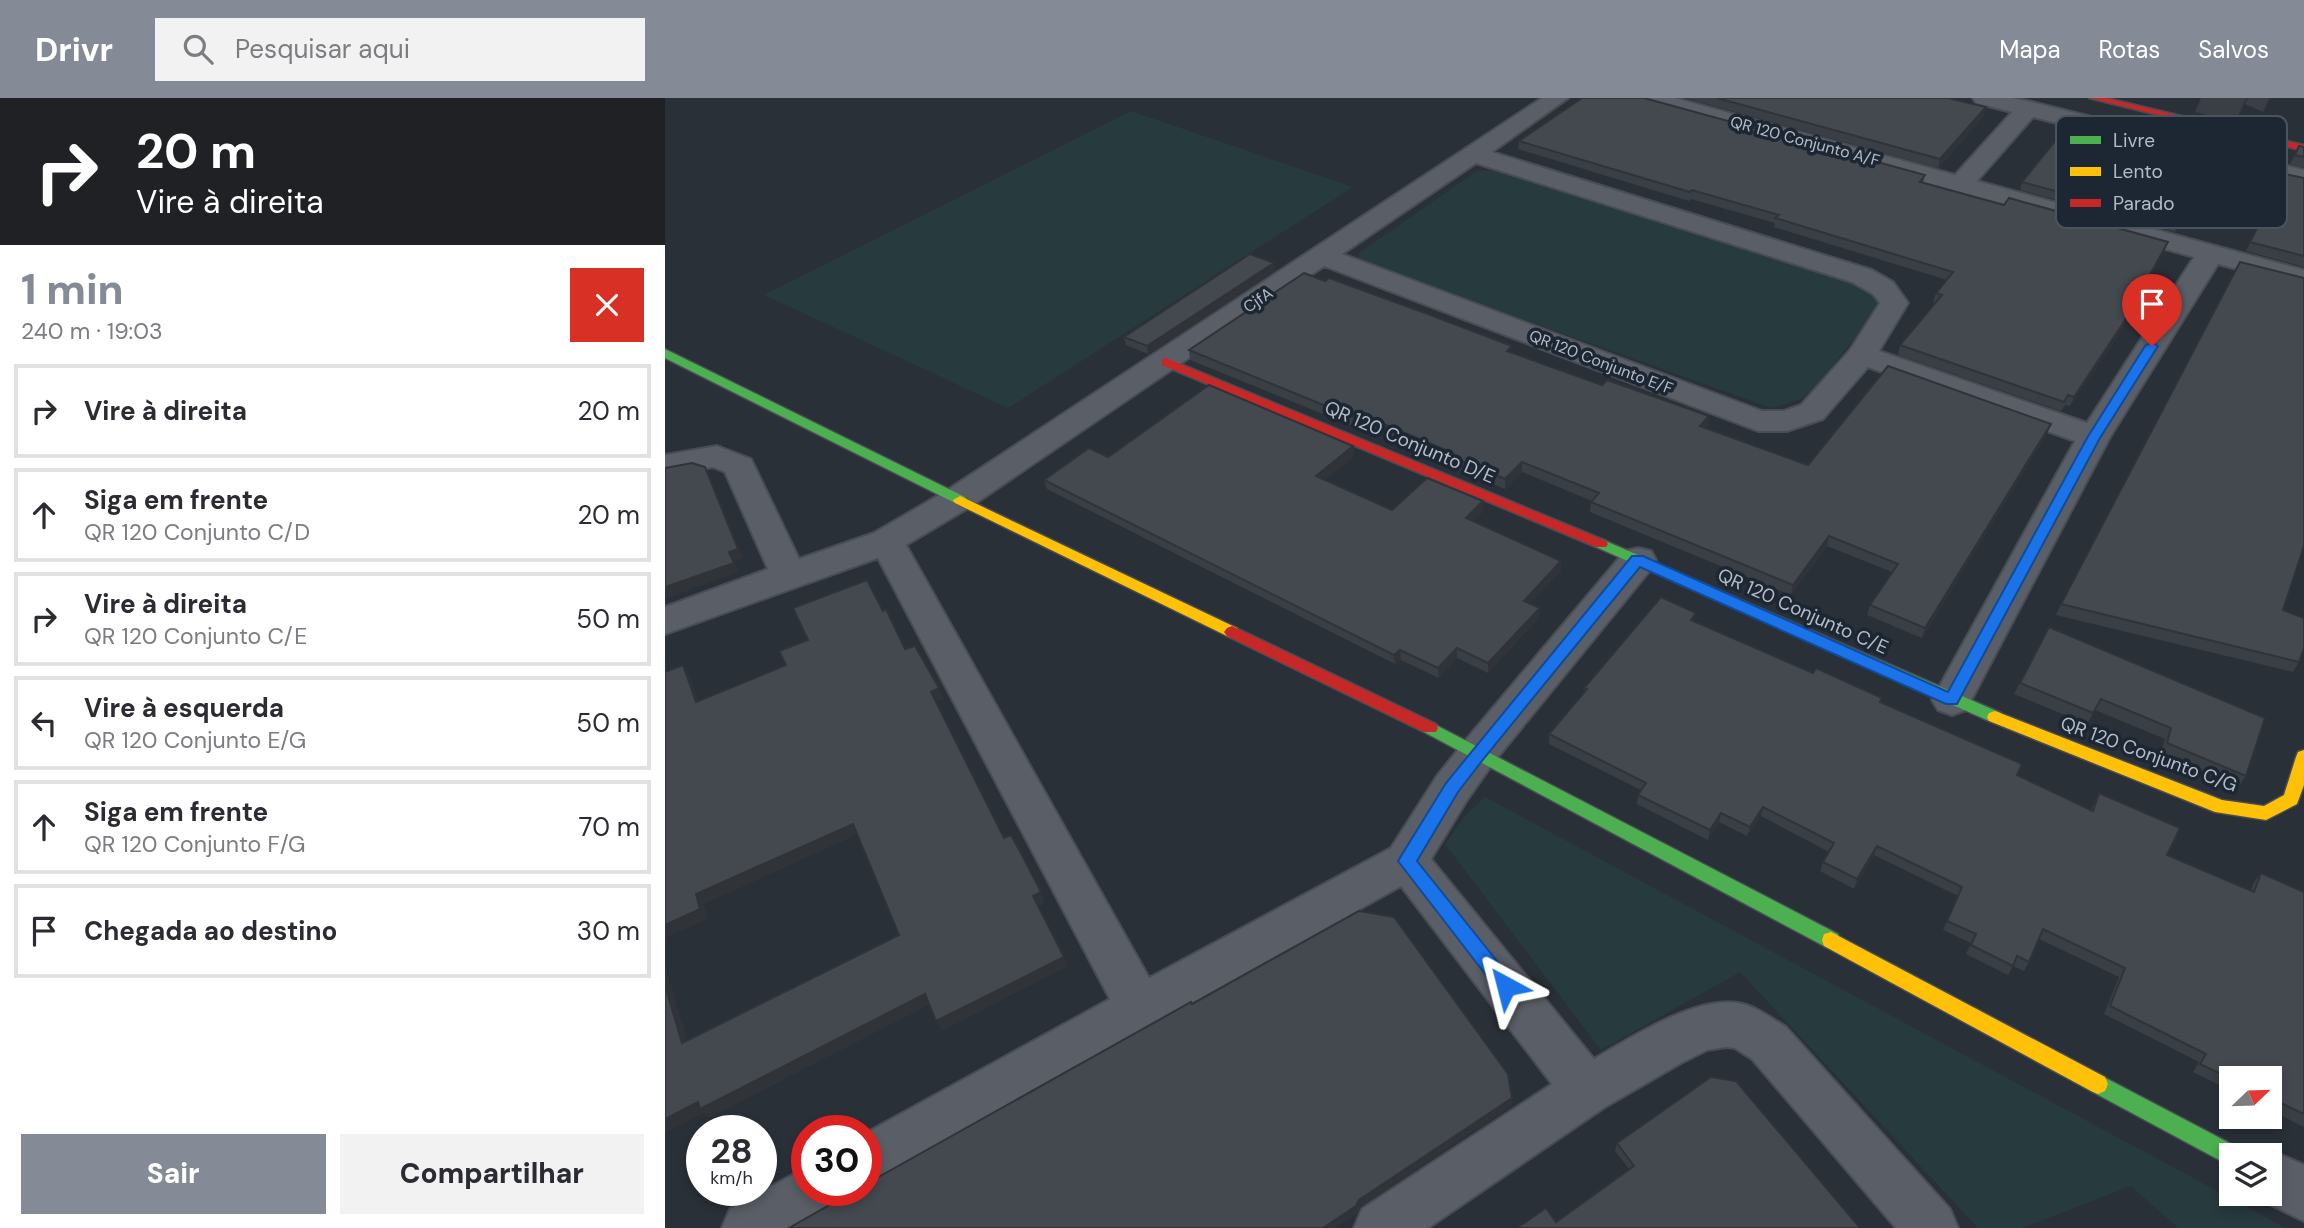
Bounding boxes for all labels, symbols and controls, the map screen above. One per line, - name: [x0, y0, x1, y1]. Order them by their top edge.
- search box: [155, 18, 645, 81]
- text: Drivr: [35, 28, 113, 71]
- icon: search: [179, 30, 217, 68]
- text: Pesquisar aqui: [235, 32, 410, 66]
- text: Mapa: [1999, 34, 2061, 65]
- text: Rotas: [2099, 34, 2160, 65]
- text: Salvos: [2198, 34, 2269, 65]
- street label: QR 120 Conjunto A/F: [1728, 111, 1882, 171]
- legend: [2056, 116, 2287, 228]
- text: 20 m: [136, 119, 256, 183]
- icon: right: [21, 126, 112, 217]
- text: Livre: [2113, 128, 2155, 153]
- text: Lento: [2113, 159, 2163, 184]
- text: Vire à direita: [136, 181, 324, 223]
- text: Parado: [2113, 191, 2174, 216]
- text: 1 min: [21, 262, 124, 317]
- button: close: [570, 268, 644, 342]
- pin: [2122, 274, 2182, 346]
- street label: CjfA: [1239, 282, 1277, 317]
- icon: arrive: [2133, 285, 2171, 323]
- text: 240 m · 19:03: [21, 316, 163, 346]
- street label: QR 120 Conjunto E/F: [1526, 325, 1676, 399]
- icon: right: [25, 392, 63, 430]
- text: Vire à direita: [84, 394, 247, 428]
- text: 20 m: [577, 394, 640, 428]
- street label: QR 120 Conjunto D/E: [1321, 395, 1499, 489]
- text: Siga em frente: [84, 483, 268, 517]
- icon: ahead: [25, 496, 63, 534]
- text: 20 m: [577, 498, 640, 532]
- text: QR 120 Conjunto C/D: [84, 517, 310, 547]
- street label: QR 120 Conjunto C/E: [1714, 562, 1892, 660]
- text: Vire à direita: [84, 587, 247, 621]
- icon: right: [25, 600, 63, 638]
- text: 50 m: [576, 602, 640, 636]
- text: QR 120 Conjunto C/E: [84, 621, 307, 651]
- text: Vire à esquerda: [84, 691, 284, 725]
- icon: left: [25, 704, 63, 742]
- text: 50 m: [576, 706, 640, 740]
- street label: QR 120 Conjunto C/G: [2057, 710, 2241, 798]
- text: QR 120 Conjunto E/G: [84, 725, 306, 755]
- text: Siga em frente: [84, 795, 268, 829]
- icon: ahead: [25, 808, 63, 846]
- text: 70 m: [579, 810, 640, 844]
- text: QR 120 Conjunto F/G: [84, 829, 305, 859]
- icon: arrive: [25, 912, 63, 950]
- text: Chegada ao destino: [84, 914, 337, 948]
- text: 30 m: [577, 914, 640, 948]
- position arrow: [1469, 949, 1543, 1023]
- north arrow: [2219, 1066, 2282, 1129]
- map controls: [2219, 1066, 2282, 1206]
- speed limit sign: 30: [791, 1115, 882, 1206]
- text: 28: [710, 1128, 753, 1174]
- button: Sair: [21, 1134, 326, 1214]
- button: Compartilhar: [340, 1134, 644, 1214]
- button: layers: [2219, 1143, 2282, 1206]
- text: km/h: [710, 1166, 753, 1190]

